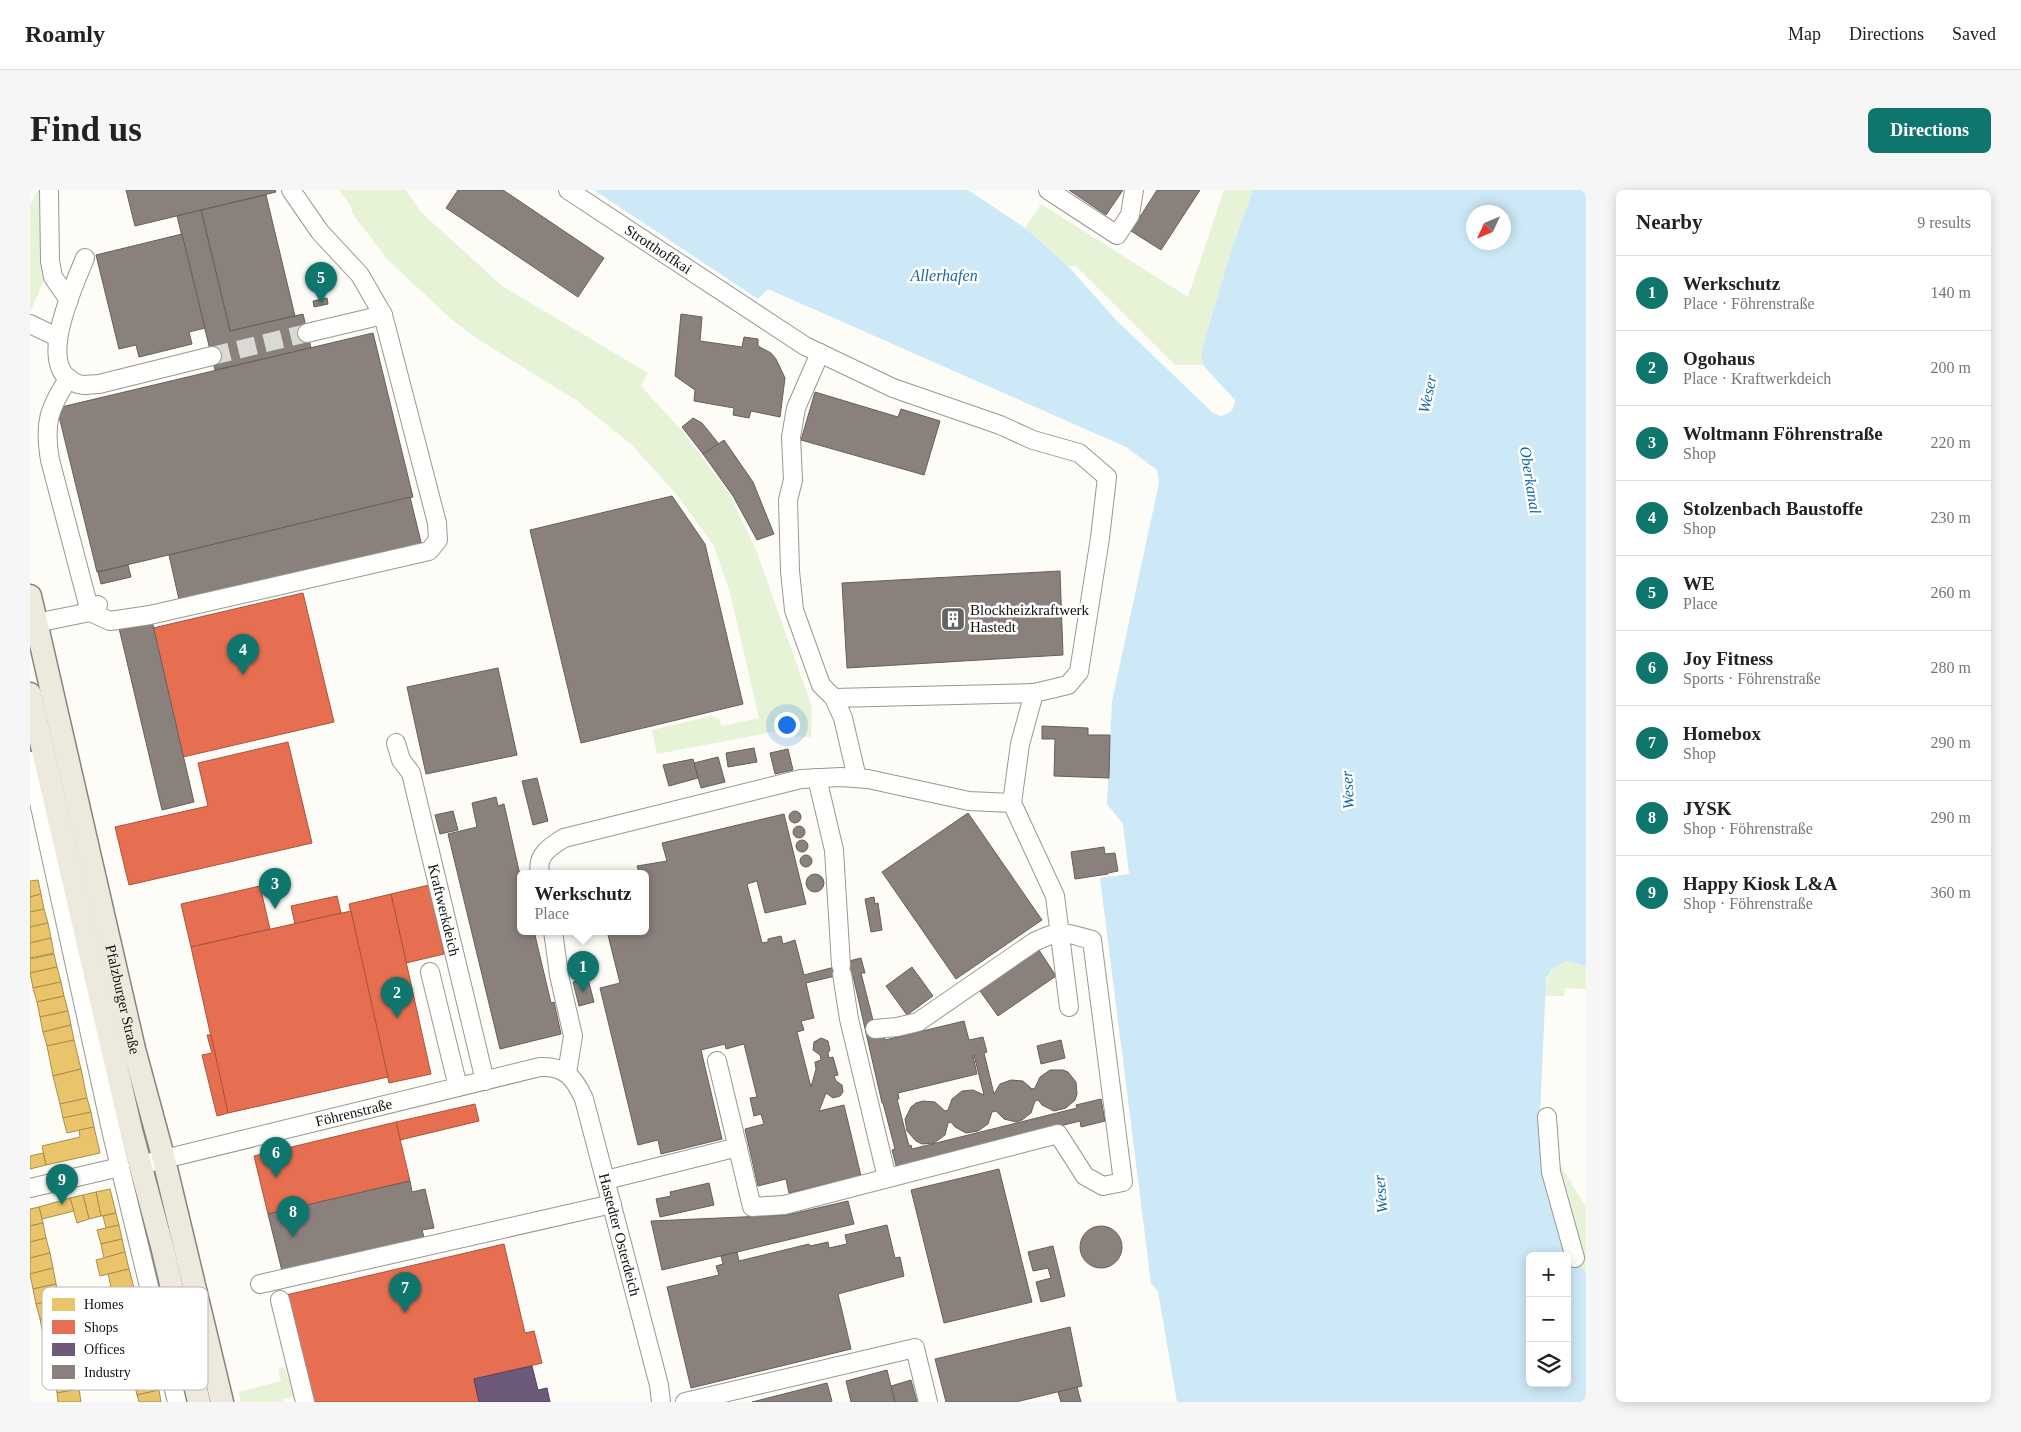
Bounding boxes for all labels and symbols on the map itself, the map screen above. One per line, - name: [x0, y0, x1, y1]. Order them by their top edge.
- north arrow: [1466, 205, 1511, 250]
- street label: Strotthoffkai: [622, 222, 695, 277]
- pin: 5: [305, 262, 337, 303]
- water label: Allerhafen: [909, 267, 978, 285]
- water label: Weser: [1415, 373, 1440, 415]
- water label: Oberkanal: [1517, 445, 1544, 516]
- place label: Blockheizkraftwerk Hastedt: [970, 602, 1090, 635]
- building icon: Blockheizkraftwerk Hastedt: [940, 606, 966, 632]
- pin: 4: [227, 634, 259, 675]
- your location: [774, 712, 800, 738]
- water label: Weser: [1338, 770, 1357, 810]
- street label: Kraftwerkdeich: [425, 862, 463, 958]
- pin: 3: [259, 868, 291, 909]
- street label: Pfalzburger Straße: [102, 943, 143, 1056]
- pin: 1: [567, 951, 599, 992]
- pin: 2: [381, 977, 413, 1018]
- street label: Föhrenstraße: [314, 1095, 394, 1130]
- pin: 6: [260, 1137, 292, 1178]
- pin: 9: [46, 1164, 78, 1205]
- street label: Hastedter Osterdeich: [596, 1171, 643, 1298]
- water label: Weser: [1370, 1173, 1391, 1214]
- pin: 8: [277, 1196, 309, 1237]
- pin: 7: [389, 1272, 421, 1313]
- legend: [42, 1287, 208, 1390]
- text: Homes: [84, 1297, 124, 1312]
- text: Shops: [84, 1320, 118, 1335]
- text: Offices: [84, 1342, 125, 1357]
- text: Industry: [84, 1365, 131, 1380]

